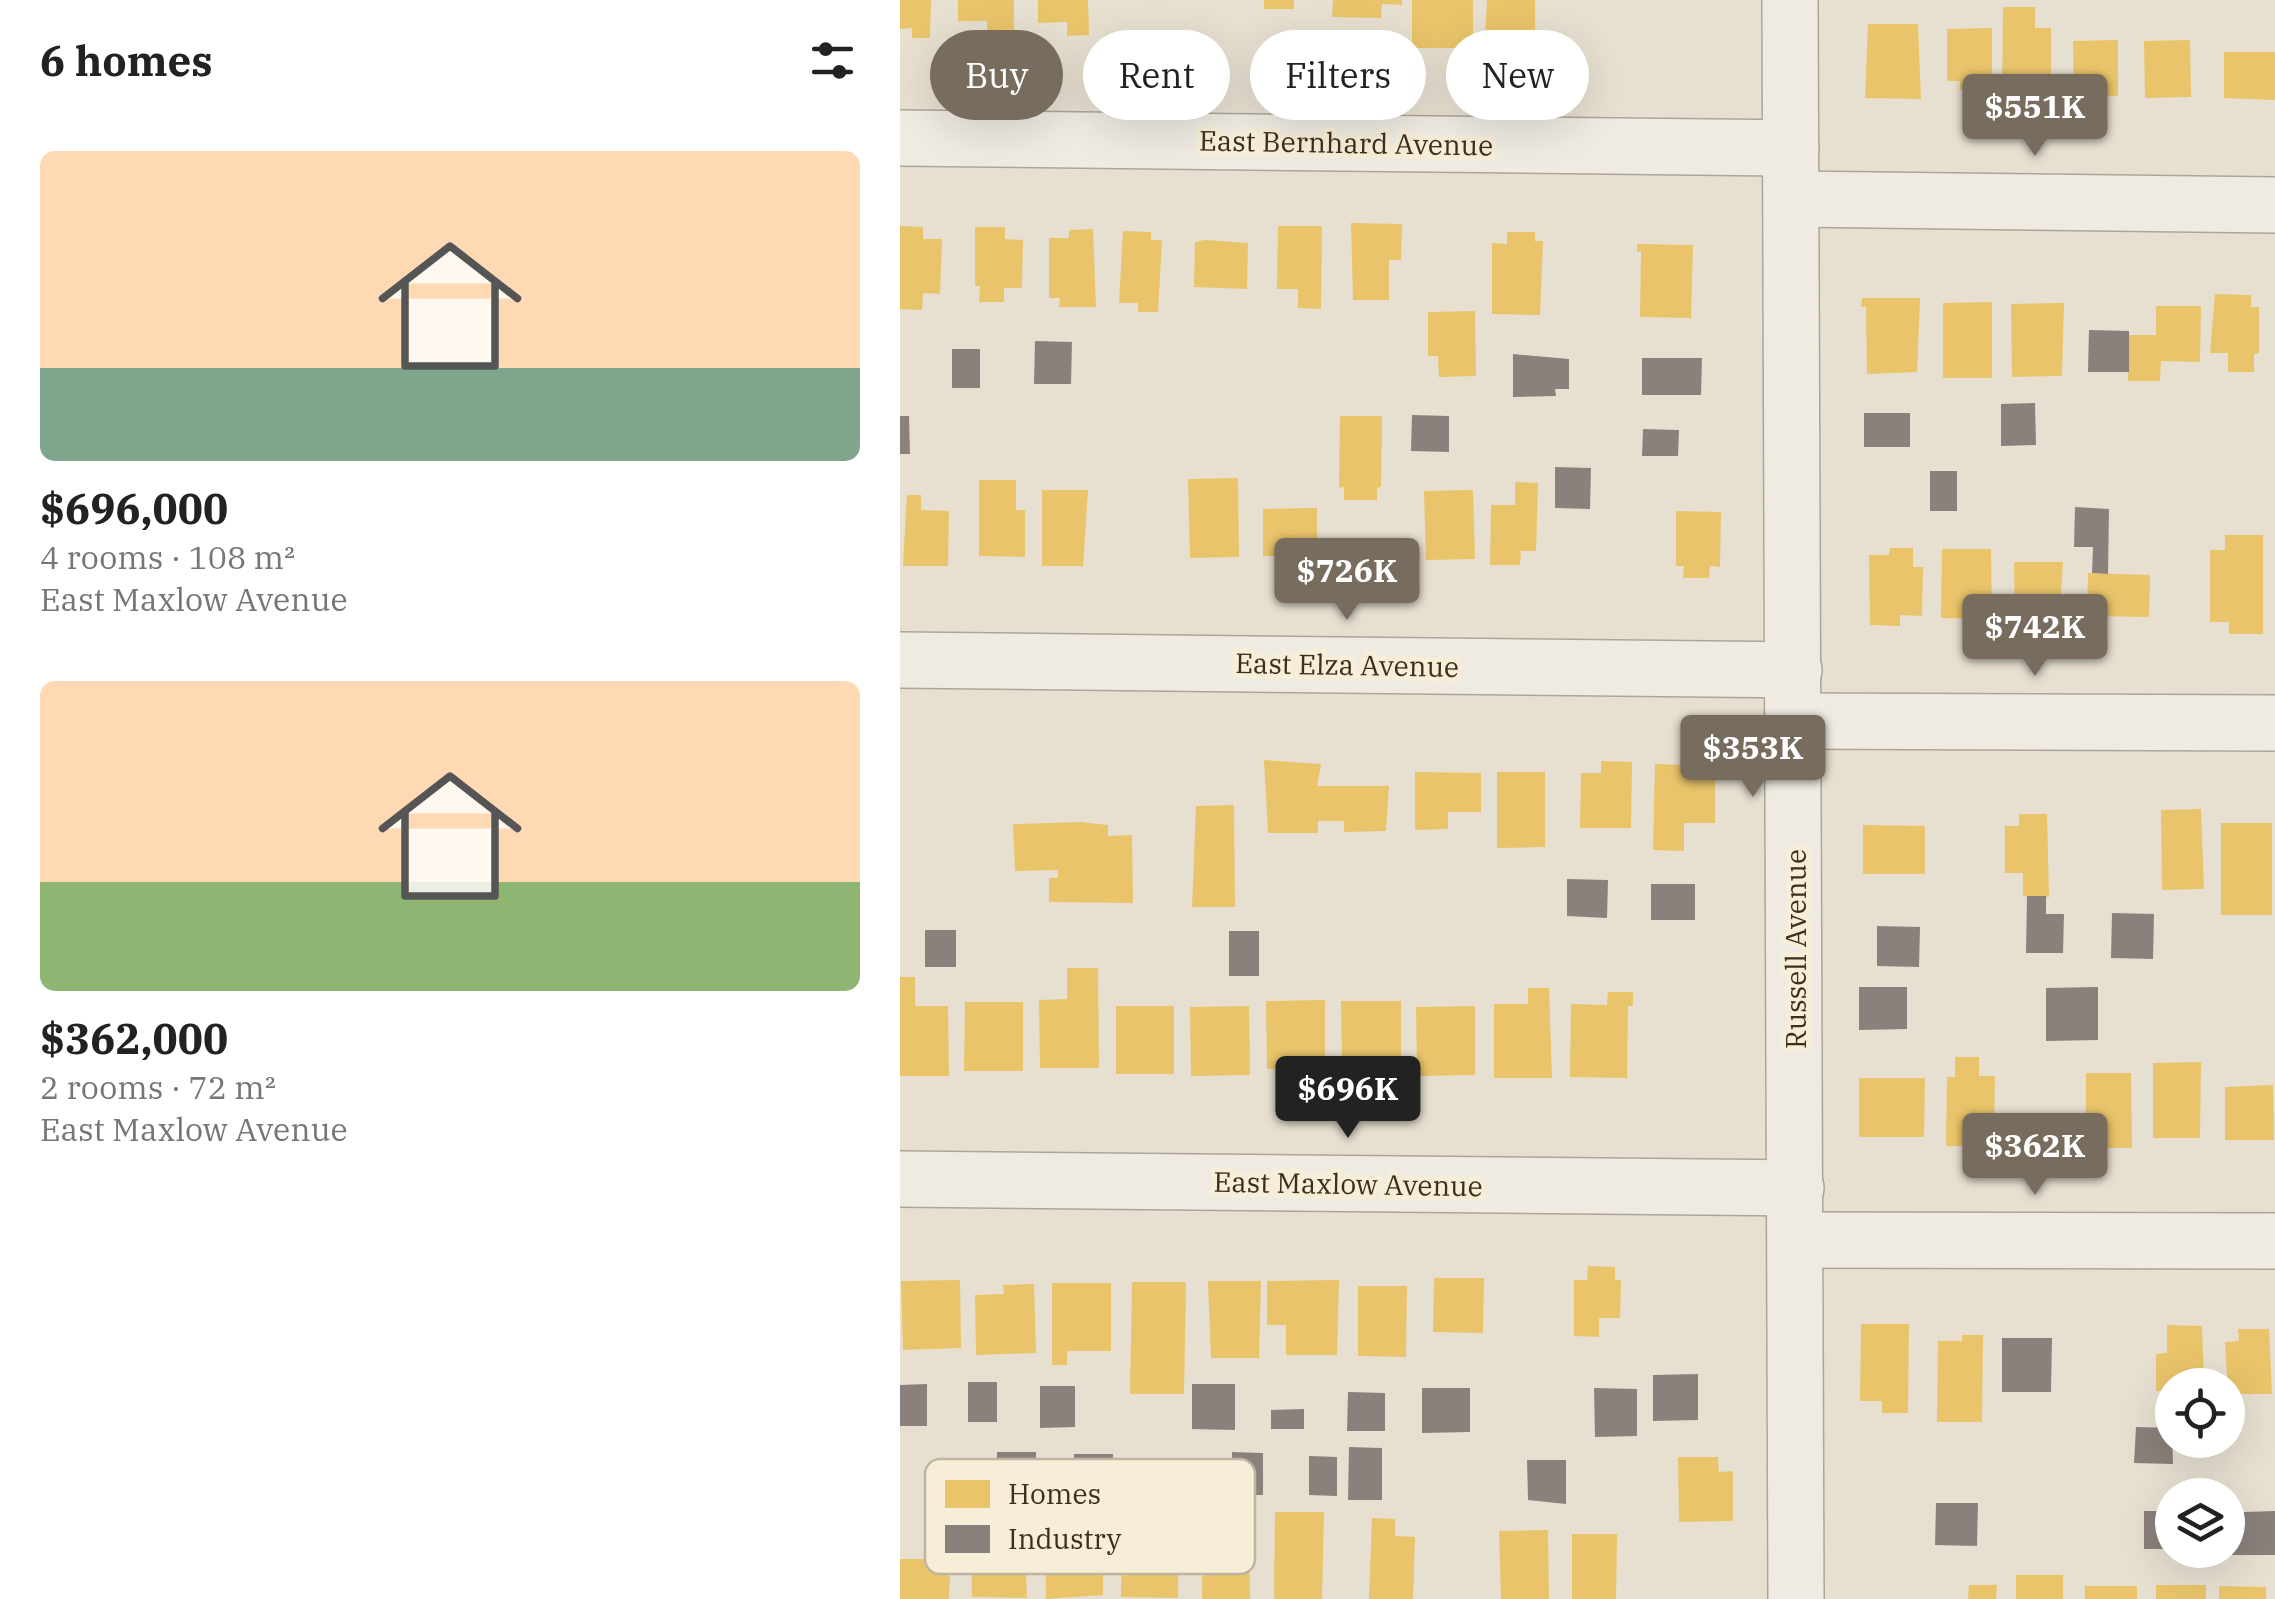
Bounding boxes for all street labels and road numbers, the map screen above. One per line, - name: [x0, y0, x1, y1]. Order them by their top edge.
- street label: East Bernhard Avenue: [1199, 121, 1493, 164]
- street label: East Elza Avenue: [1235, 644, 1459, 685]
- street label: Russell Avenue: [1777, 849, 1814, 1049]
- street label: East Maxlow Avenue: [1213, 1163, 1483, 1204]

